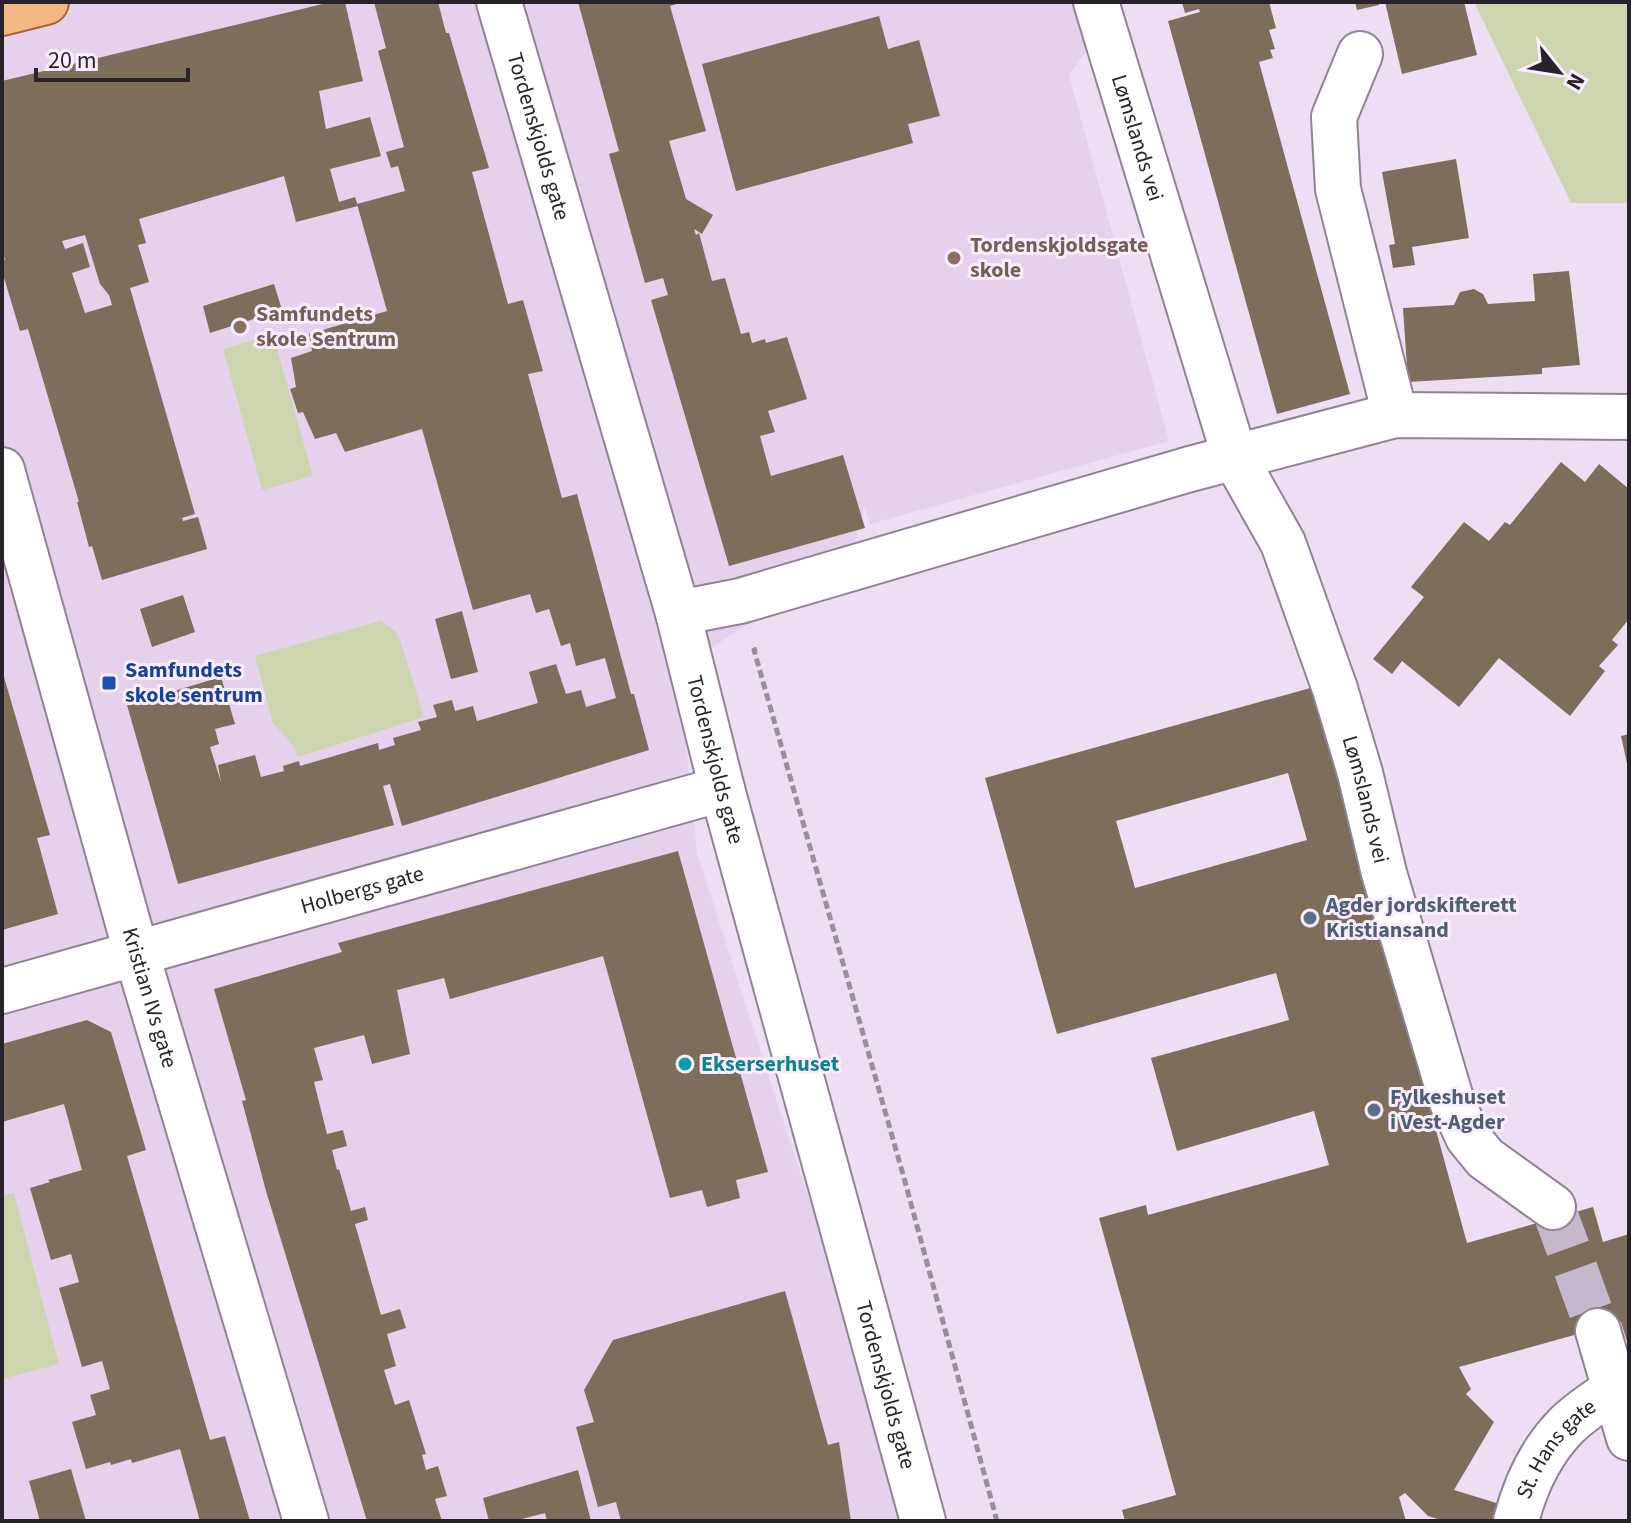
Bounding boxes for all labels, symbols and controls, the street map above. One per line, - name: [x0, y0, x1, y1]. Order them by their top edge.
- scale bar: [36, 32, 188, 82]
- north arrow: [1519, 32, 1599, 112]
- text: 20 m: [48, 43, 97, 78]
- street label: Tordenskjolds gate: [499, 49, 578, 224]
- text: N: [1558, 67, 1593, 96]
- street label: Lømslands vei: [1103, 71, 1172, 205]
- place label: Tordenskjoldsgate skole: [970, 229, 1148, 286]
- marker: Tordenskjoldsgate skole: [945, 249, 963, 267]
- place label: Samfundets skole Sentrum: [256, 298, 396, 355]
- marker: Samfundets skole Sentrum: [231, 318, 249, 336]
- place label: Samfundets skole sentrum: [125, 654, 263, 711]
- street label: Tordenskjolds gate: [678, 672, 752, 848]
- marker: Samfundets skole sentrum: [100, 674, 118, 692]
- street label: Lømslands vei: [1334, 732, 1397, 867]
- street label: Holbergs gate: [297, 857, 428, 922]
- place label: Agder jordskifterett Kristiansand: [1325, 889, 1517, 946]
- marker: Agder jordskifterett Kristiansand: [1301, 909, 1319, 927]
- street label: Kristian IVs gate: [114, 924, 186, 1072]
- place label: Ekserserhuset: [701, 1048, 840, 1080]
- marker: Ekserserhuset: [676, 1055, 694, 1073]
- place label: Fylkeshuset i Vest-Agder: [1390, 1081, 1506, 1138]
- marker: Fylkeshuset i Vest-Agder: [1365, 1101, 1383, 1119]
- street label: Tordenskjolds gate: [847, 1297, 924, 1473]
- street label: St. Hans gate: [1508, 1391, 1603, 1503]

